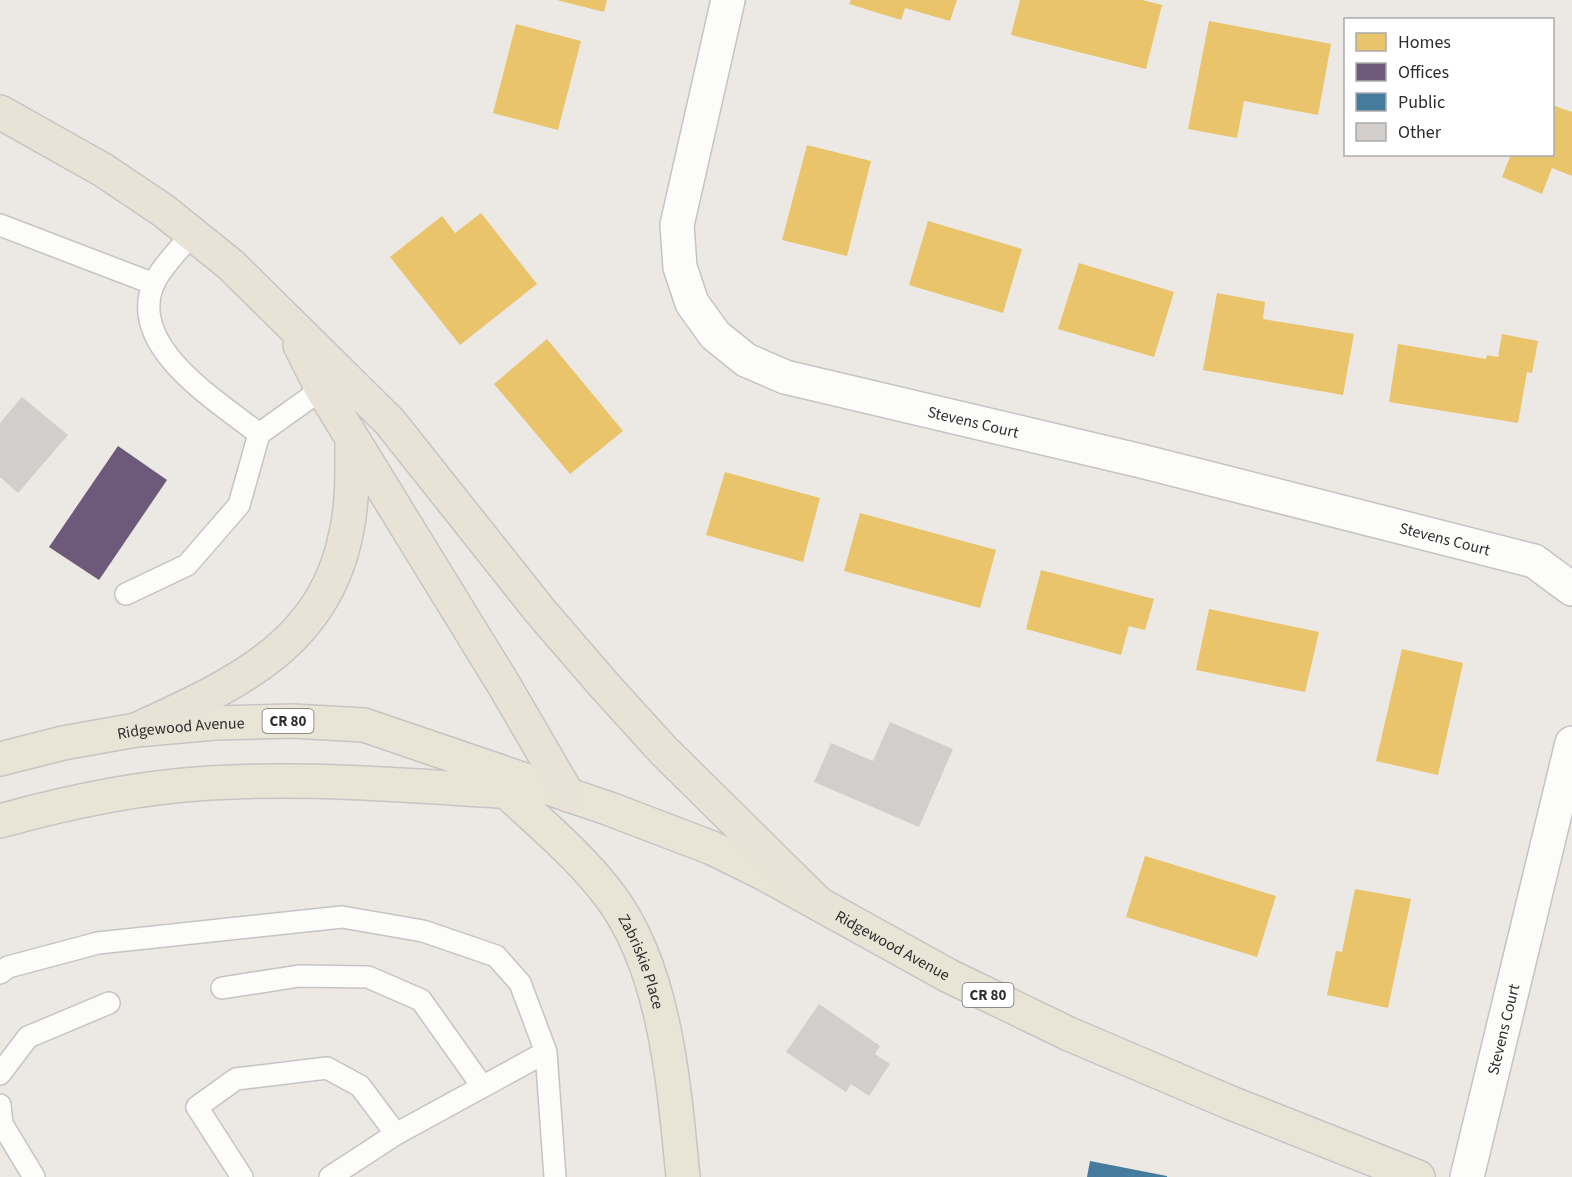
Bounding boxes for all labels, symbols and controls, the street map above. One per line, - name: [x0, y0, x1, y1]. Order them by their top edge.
- legend: [1344, 18, 1554, 156]
- text: Homes: [1398, 30, 1451, 55]
- text: Offices: [1398, 60, 1449, 85]
- text: Public: [1398, 90, 1445, 115]
- text: Other: [1398, 120, 1442, 145]
- street label: Stevens Court: [925, 401, 1021, 444]
- street label: Stevens Court: [1397, 517, 1493, 562]
- road number: CR 80: [262, 709, 314, 733]
- street label: Ridgewood Avenue: [115, 712, 245, 745]
- street label: Ridgewood Avenue: [831, 905, 954, 986]
- street label: Zabriskie Place: [613, 910, 669, 1012]
- street label: Stevens Court: [1482, 981, 1525, 1077]
- road number: CR 80: [962, 983, 1014, 1007]

